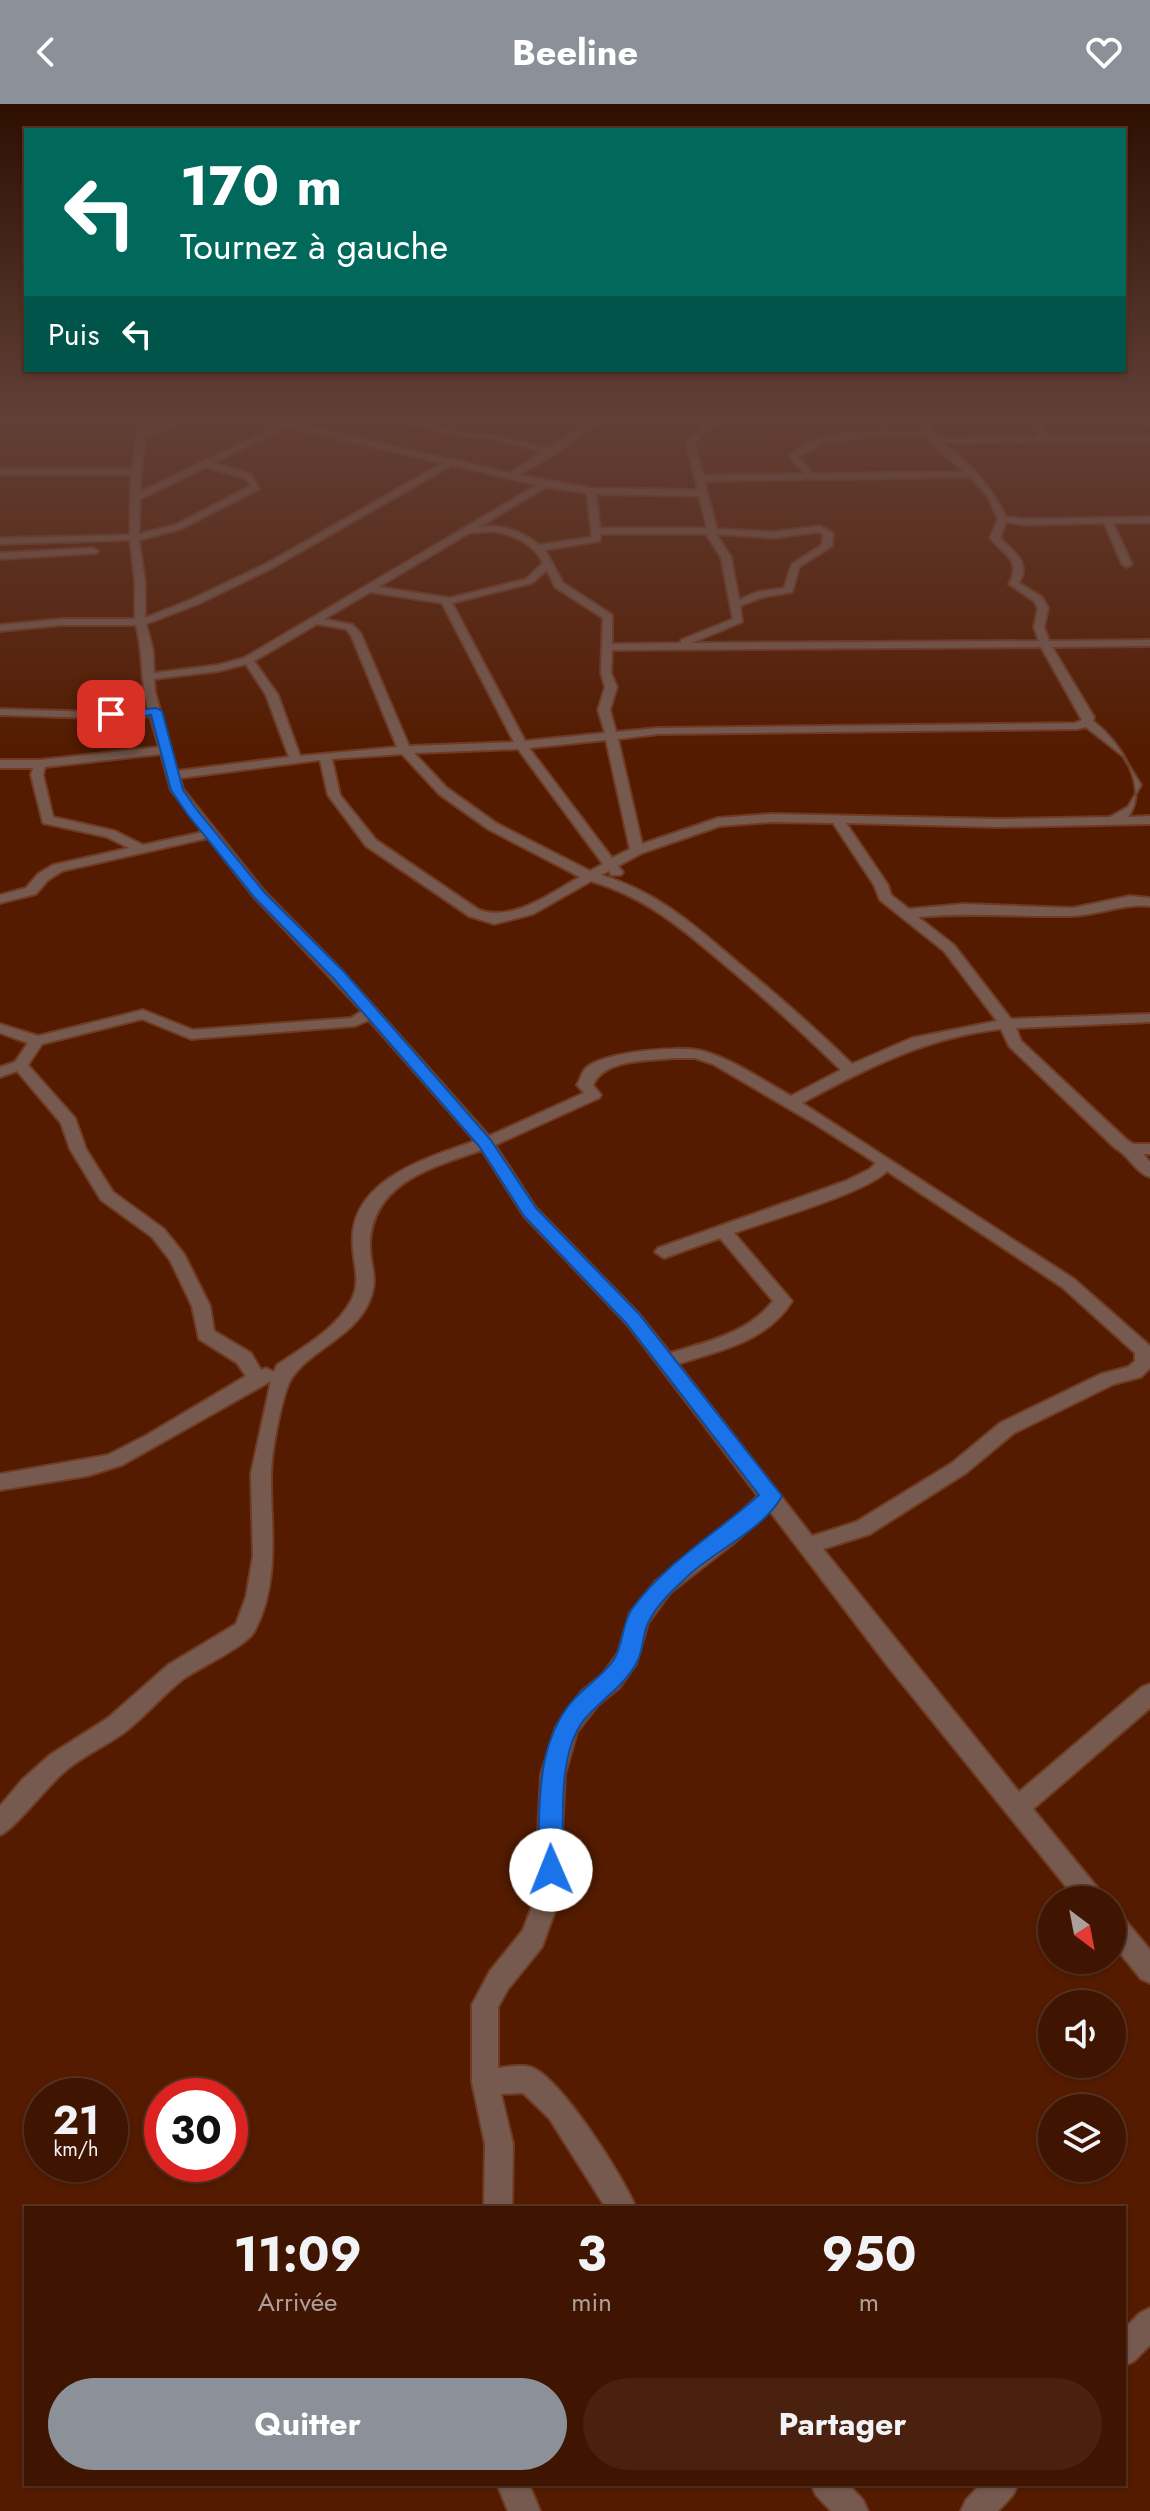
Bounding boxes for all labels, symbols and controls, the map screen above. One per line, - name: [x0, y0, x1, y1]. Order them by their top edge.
- text: Beeline: [512, 26, 638, 78]
- icon: back: [24, 30, 68, 74]
- icon: heart: [1082, 30, 1126, 74]
- text: 170 m: [180, 145, 342, 226]
- icon: left: [48, 160, 152, 264]
- text: Tournez à gauche: [180, 220, 448, 272]
- icon: left: [115, 312, 159, 356]
- text: Puis: [48, 313, 99, 356]
- pin: [77, 680, 145, 748]
- icon: arrive: [89, 692, 133, 736]
- position arrow: [509, 1828, 593, 1912]
- north arrow: [1038, 1886, 1126, 1974]
- map controls: [1038, 1886, 1126, 2182]
- button: sound: [1038, 1990, 1126, 2078]
- speed limit sign: 30: [144, 2078, 248, 2182]
- text: 21: [53, 2091, 99, 2149]
- button: layers: [1038, 2094, 1126, 2182]
- text: km/h: [53, 2135, 99, 2164]
- text: 11:09: [234, 2220, 362, 2289]
- text: 3: [577, 2220, 607, 2289]
- text: 950: [822, 2220, 916, 2289]
- text: Arrivée: [258, 2283, 337, 2321]
- text: min: [571, 2283, 612, 2321]
- text: m: [859, 2283, 879, 2321]
- button: Quitter: [48, 2378, 567, 2470]
- button: Partager: [583, 2378, 1102, 2470]

